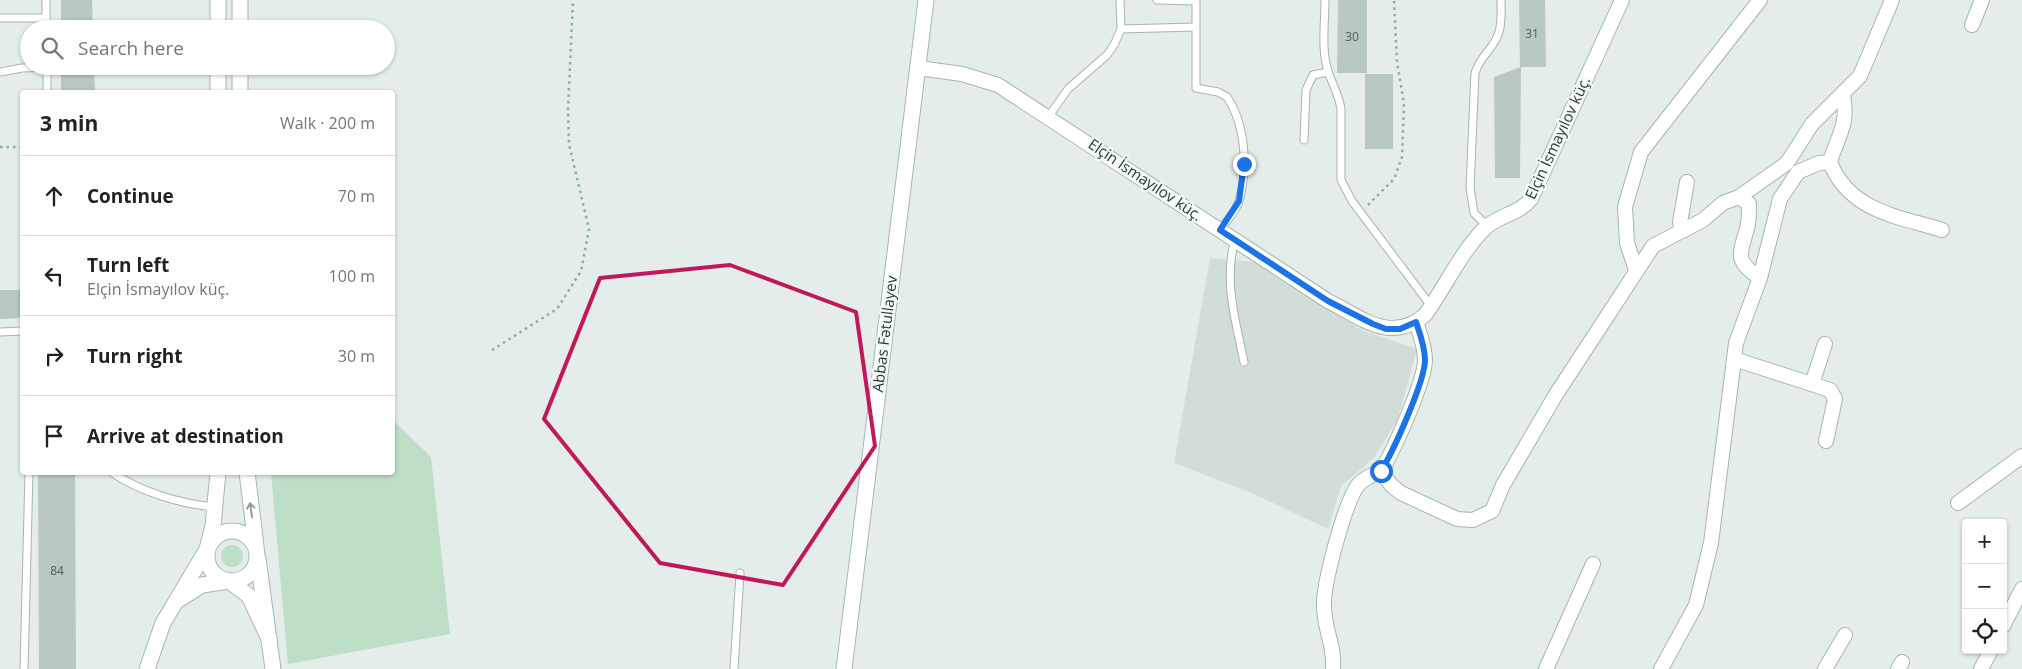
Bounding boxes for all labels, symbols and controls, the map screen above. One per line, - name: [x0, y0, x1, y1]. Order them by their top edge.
- search box: [20, 20, 395, 75]
- house number: 31: [1525, 25, 1539, 42]
- house number: 30: [1345, 28, 1359, 45]
- icon: search: [38, 34, 66, 62]
- text: Search here: [78, 35, 184, 61]
- street label: Elçin İsmayılov küç.: [1520, 73, 1594, 202]
- text: 3 min: [40, 109, 98, 137]
- text: Walk · 200 m: [280, 112, 375, 134]
- street label: Elçin İsmayılov küç.: [1085, 134, 1206, 225]
- route end: [1233, 153, 1256, 176]
- icon: ahead: [40, 182, 68, 210]
- text: Continue: [87, 183, 174, 209]
- text: 70 m: [338, 185, 375, 207]
- text: Turn left: [87, 252, 169, 278]
- icon: left: [40, 262, 68, 290]
- text: 100 m: [329, 265, 375, 287]
- street label: Abbas Fətullayev: [867, 274, 901, 393]
- text: Elçin İsmayılov küç.: [87, 278, 229, 300]
- icon: right: [40, 342, 68, 370]
- text: Turn right: [87, 343, 182, 369]
- text: 30 m: [338, 345, 375, 367]
- icon: arrive: [40, 422, 68, 450]
- text: Arrive at destination: [87, 423, 284, 449]
- route start: [1370, 460, 1393, 483]
- one-way arrow: [246, 503, 256, 519]
- map controls: [1962, 519, 2007, 654]
- button: +: [1962, 519, 2007, 564]
- house number: 84: [50, 562, 64, 579]
- button: −: [1962, 564, 2007, 609]
- button: locate: [1962, 609, 2007, 654]

